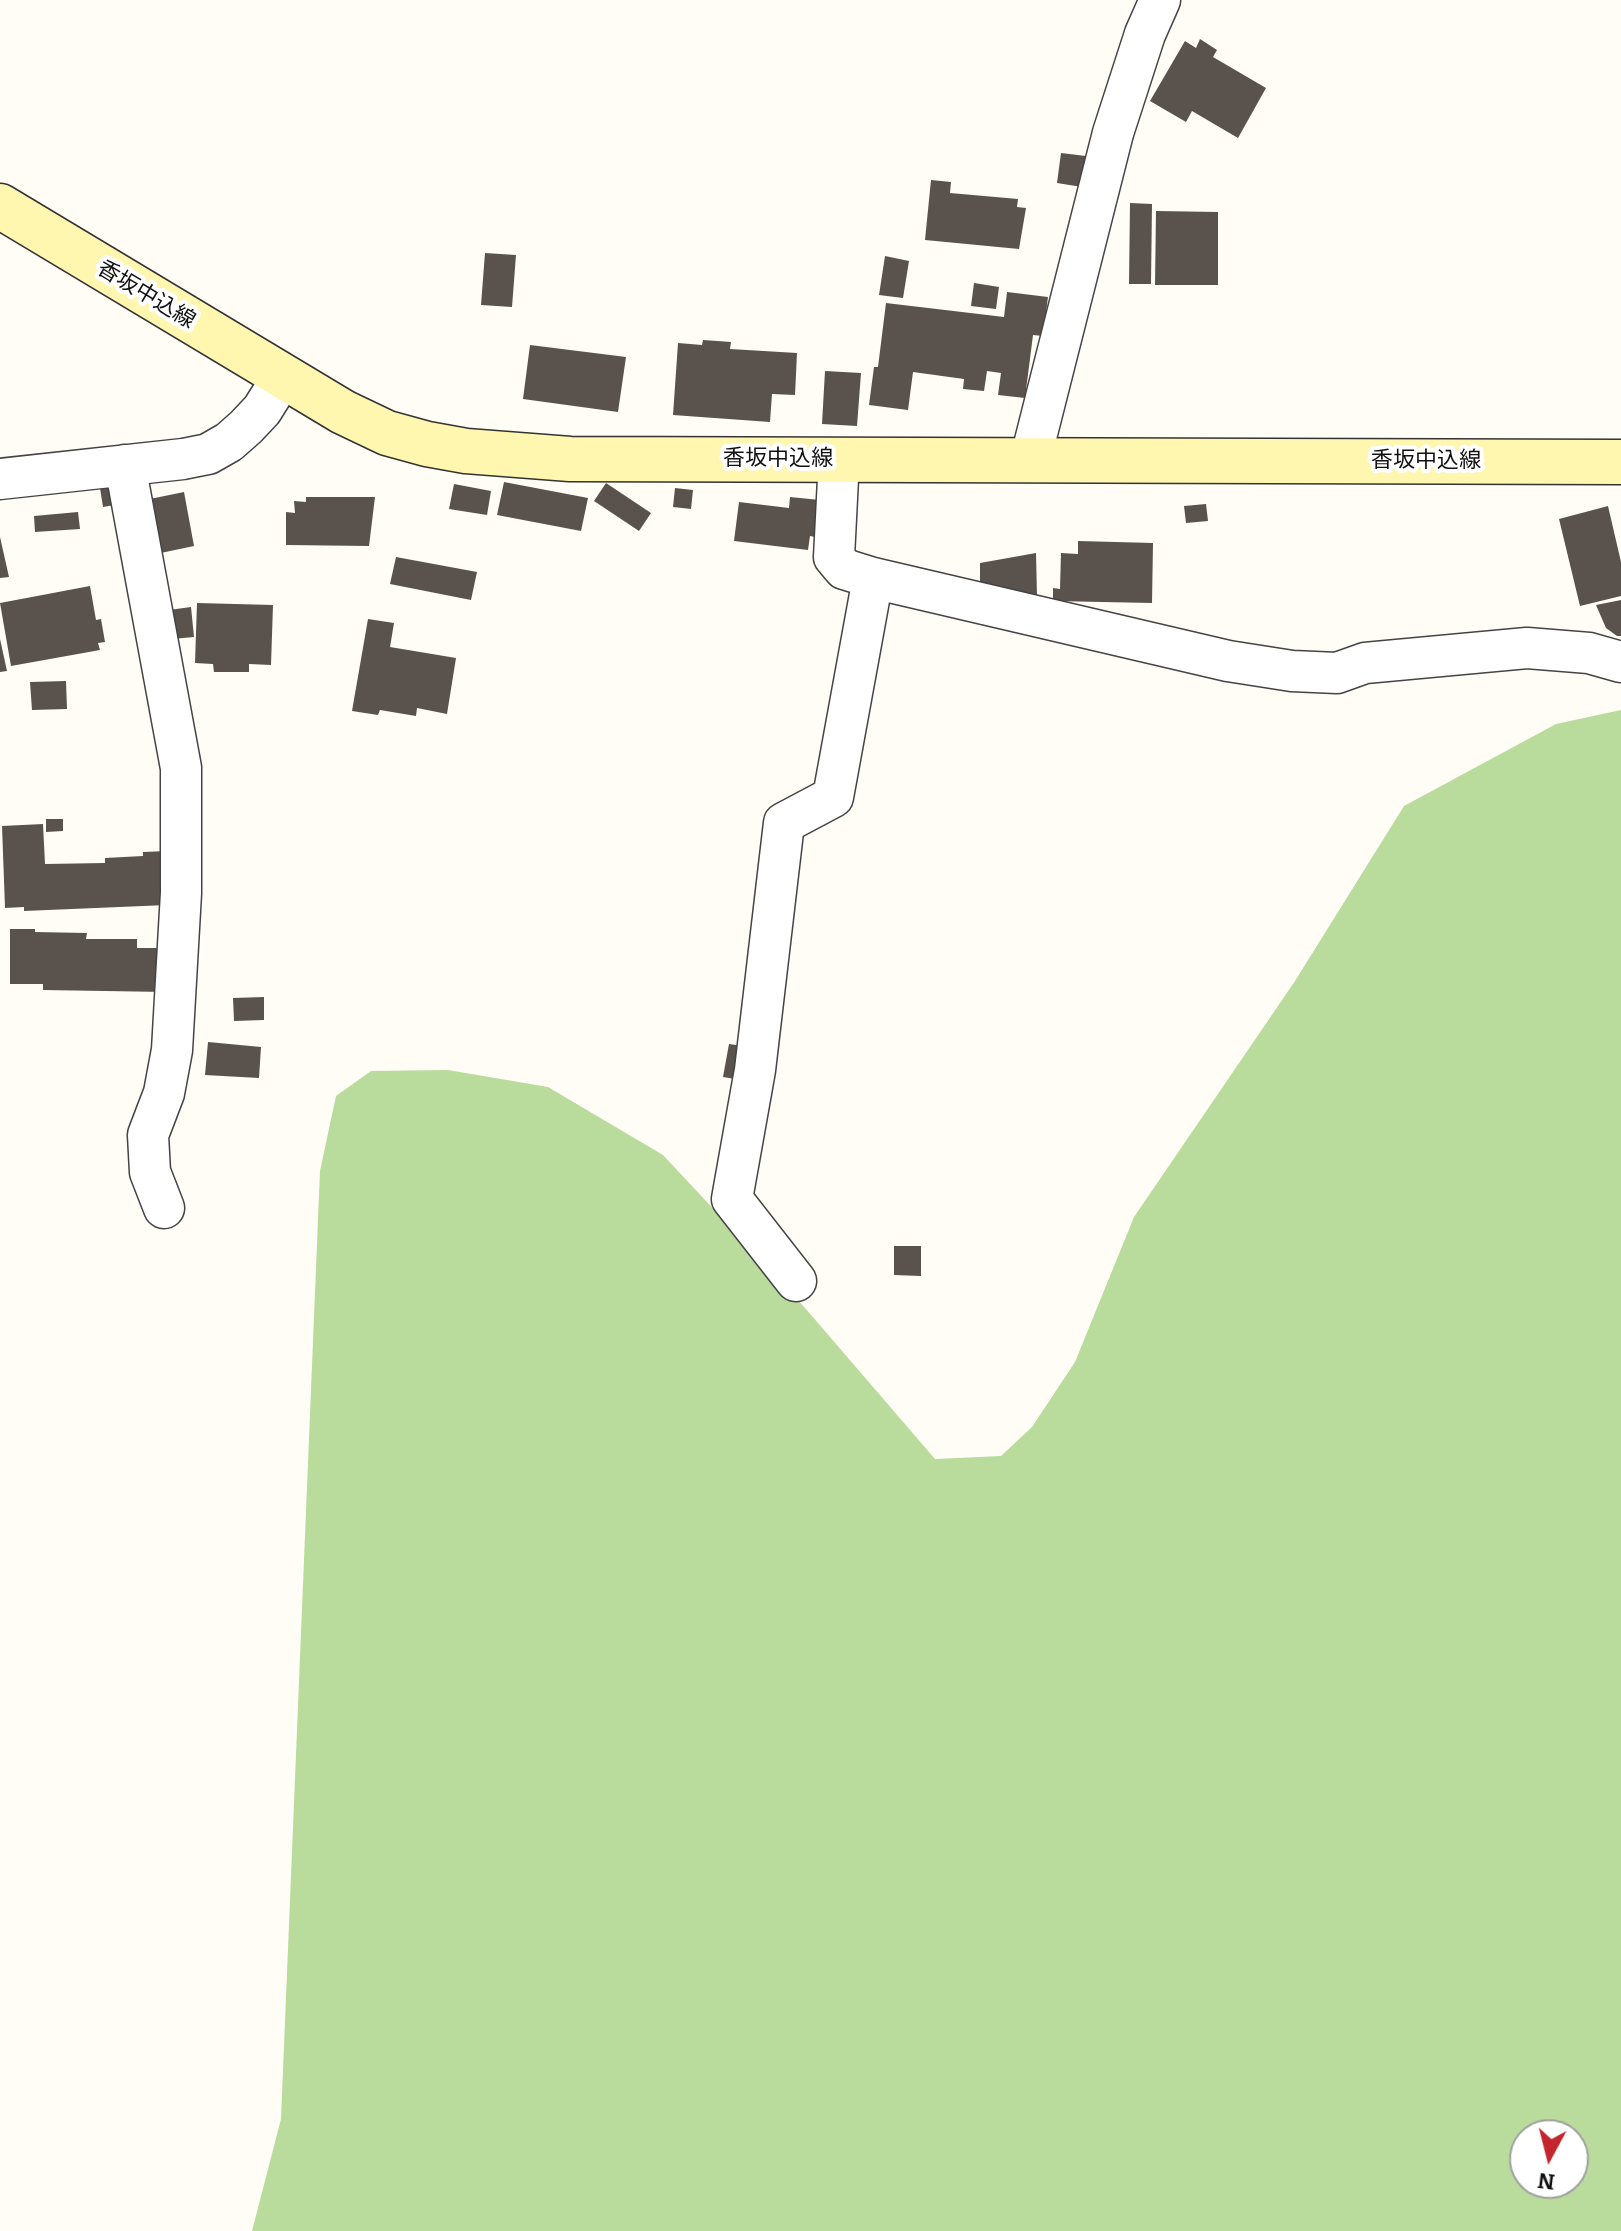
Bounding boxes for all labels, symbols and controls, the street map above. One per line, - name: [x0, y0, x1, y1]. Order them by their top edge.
- street label: 香坂中込線: [92, 255, 200, 335]
- street label: 香坂中込線: [723, 446, 833, 472]
- street label: 香坂中込線: [1371, 448, 1481, 474]
- north arrow: [1509, 2119, 1589, 2199]
- text: N: [1536, 2167, 1556, 2196]

